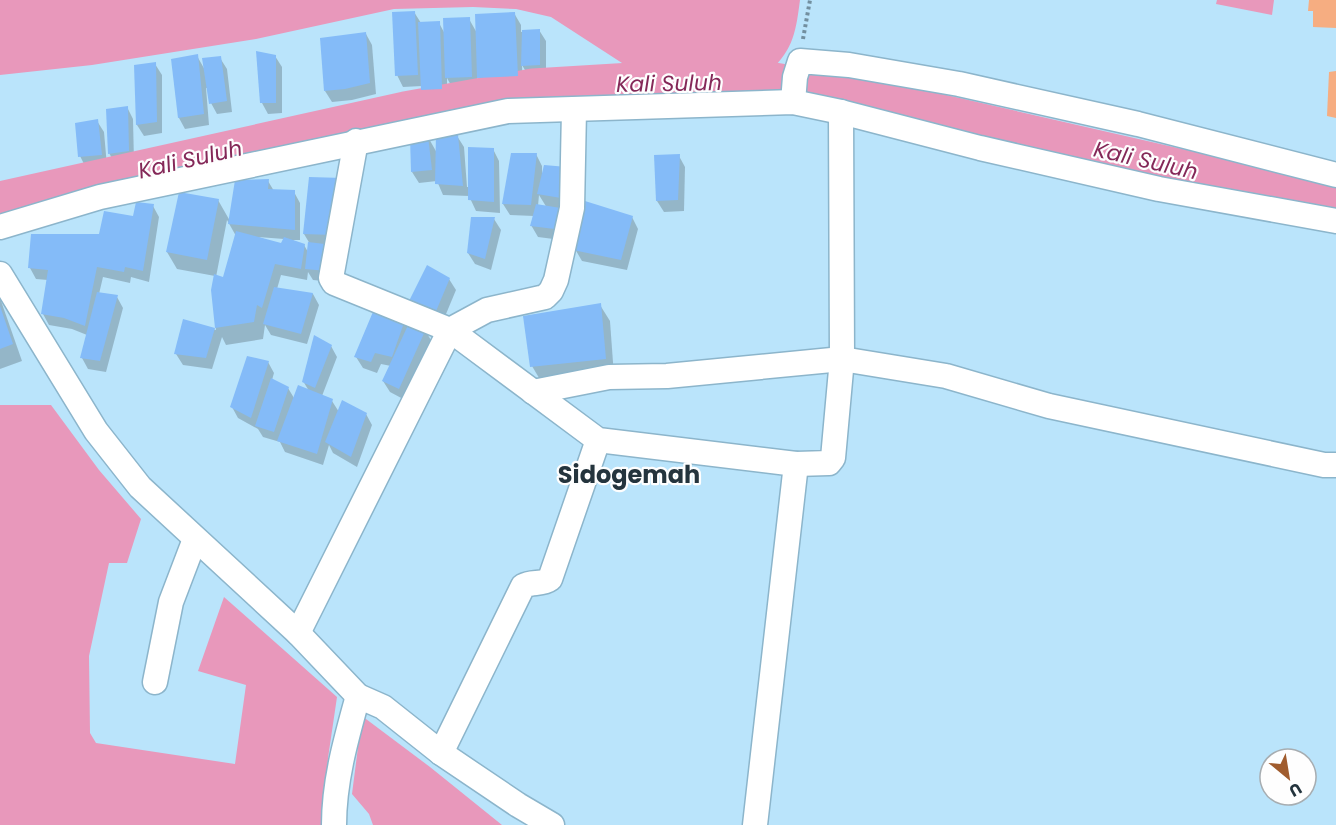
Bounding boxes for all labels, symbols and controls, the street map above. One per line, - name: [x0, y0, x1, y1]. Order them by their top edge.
- water label: Kali Suluh: [616, 67, 722, 100]
- water label: Kali Suluh: [135, 132, 245, 187]
- water label: Kali Suluh: [1091, 133, 1201, 188]
- district label: Sidogemah: [558, 458, 700, 491]
- north arrow: [1258, 747, 1318, 807]
- text: U: [1285, 777, 1306, 802]

